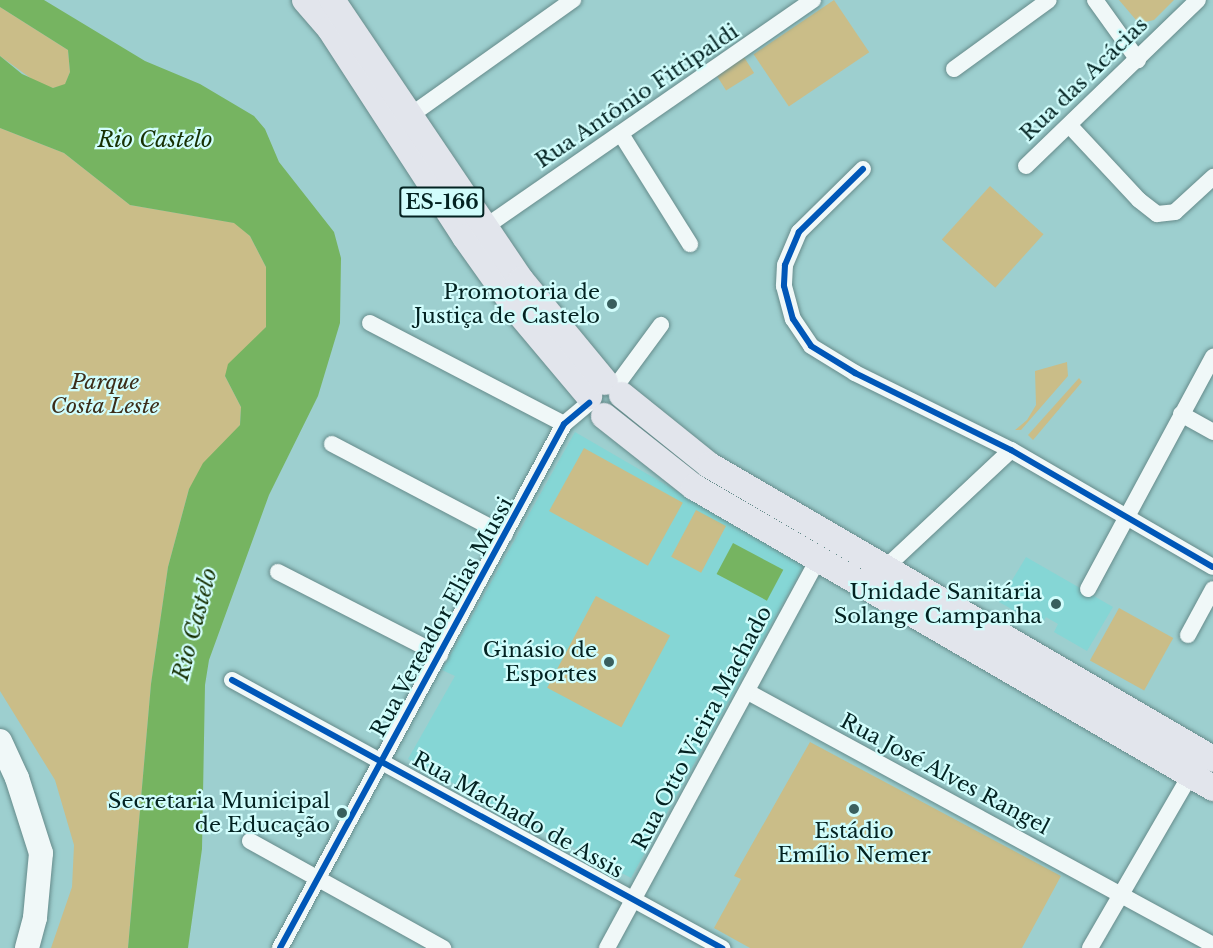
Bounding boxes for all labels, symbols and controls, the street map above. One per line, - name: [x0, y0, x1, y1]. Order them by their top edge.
- street label: Rua das Acácias: [1015, 12, 1153, 146]
- street label: Rua Antônio Fittipaldi: [530, 18, 744, 174]
- water label: Rio Castelo: [97, 127, 213, 153]
- road number: ES-166: [398, 185, 486, 219]
- place label: Promotoria de Justiça de Castelo: [414, 279, 600, 329]
- marker: Promotoria de Justiça de Castelo: [605, 297, 619, 311]
- park label: Parque Costa Leste: [50, 369, 160, 419]
- street label: Rua Vereador Elias Mussi: [365, 492, 519, 742]
- water label: Rio Castelo: [167, 565, 223, 683]
- place label: Unidade Sanitária Solange Campanha: [834, 579, 1042, 629]
- marker: Unidade Sanitária Solange Campanha: [1047, 595, 1065, 613]
- street label: Rua Otto Vieira Machado: [627, 601, 777, 855]
- place label: Ginásio de Esportes: [483, 637, 597, 687]
- marker: Ginásio de Esportes: [602, 655, 616, 669]
- street label: Rua José Alves Rangel: [836, 708, 1054, 840]
- street label: Rua Machado de Assis: [408, 746, 628, 884]
- place label: Secretaria Municipal de Educação: [108, 788, 330, 838]
- marker: Estádio Emílio Nemer: [847, 802, 861, 816]
- marker: Secretaria Municipal de Educação: [335, 806, 349, 820]
- place label: Estádio Emílio Nemer: [777, 818, 931, 868]

